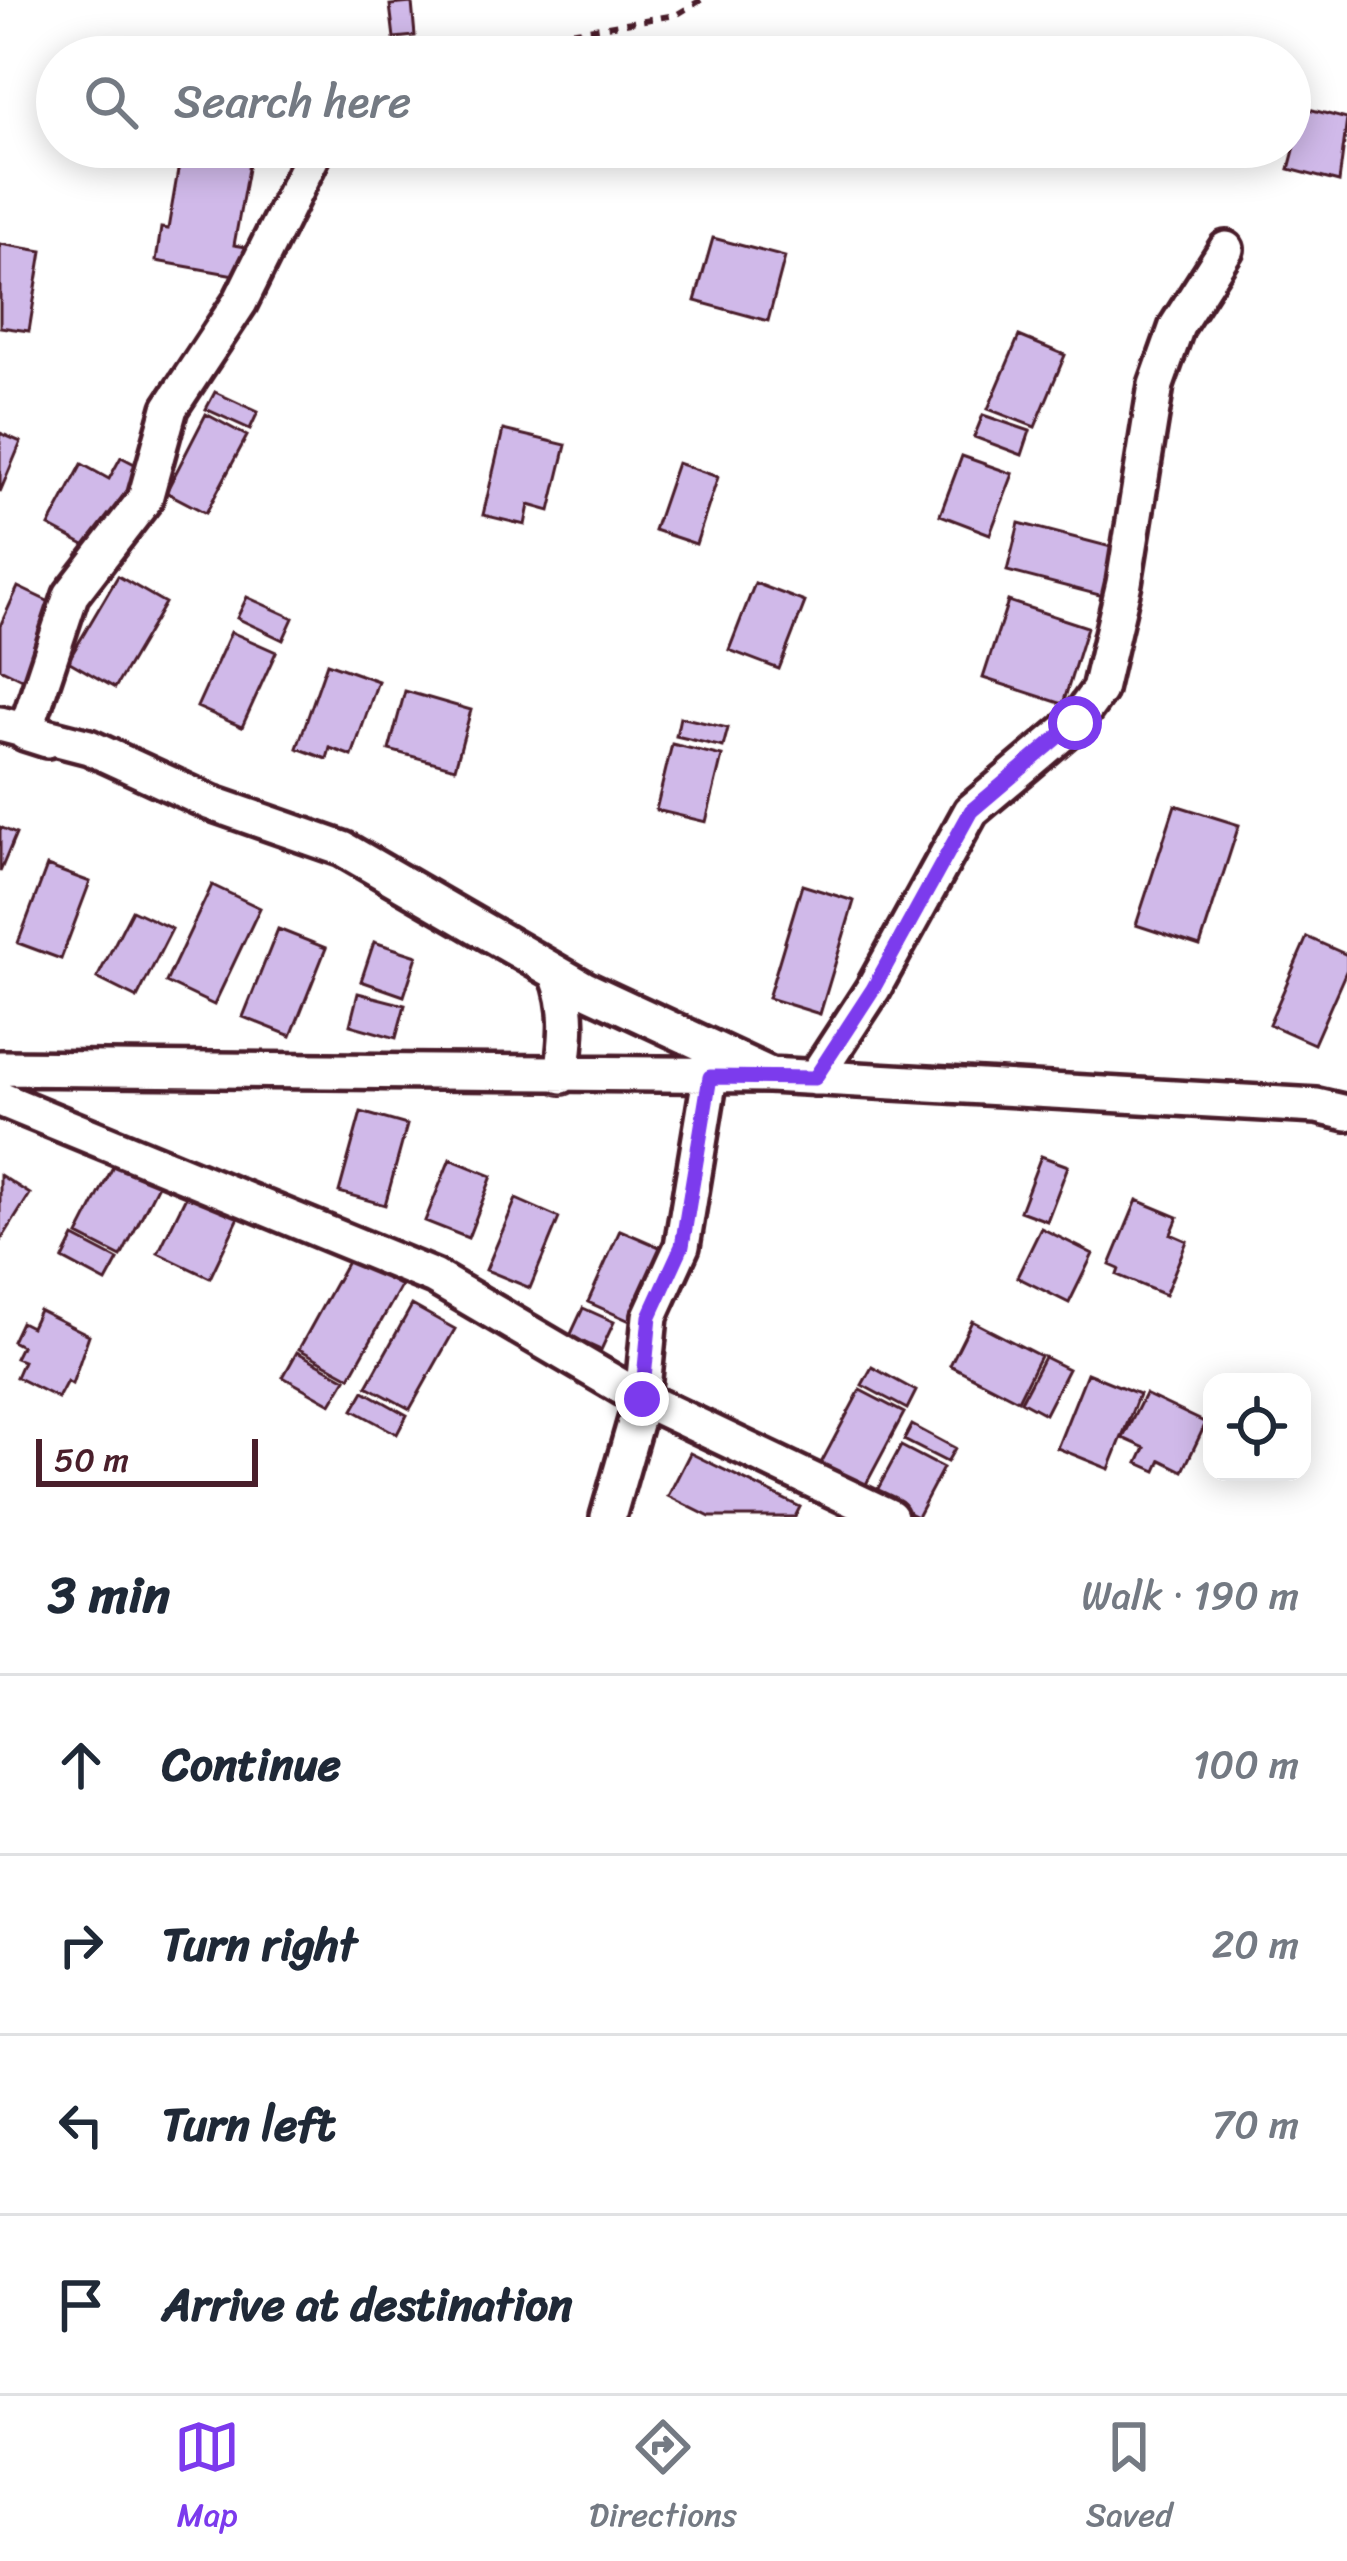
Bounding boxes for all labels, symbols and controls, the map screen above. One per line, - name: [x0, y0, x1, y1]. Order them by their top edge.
- search box: [36, 36, 1311, 168]
- text: Search here: [174, 62, 411, 142]
- icon: search: [78, 69, 144, 135]
- route start: [1048, 696, 1102, 750]
- route end: [615, 1372, 669, 1426]
- map controls: [1203, 1373, 1311, 1481]
- button: locate: [1203, 1373, 1311, 1481]
- text: 50 m: [54, 1431, 129, 1489]
- scale bar: [36, 1433, 258, 1486]
- text: 3 min: [48, 1550, 170, 1640]
- text: Walk · 190 m: [1081, 1561, 1299, 1630]
- text: Continue: [162, 1725, 341, 1805]
- text: 100 m: [1193, 1730, 1299, 1799]
- icon: ahead: [48, 1732, 114, 1798]
- text: Turn right: [162, 1905, 357, 1985]
- text: 20 m: [1212, 1910, 1299, 1979]
- icon: right: [48, 1912, 114, 1978]
- text: Turn left: [162, 2085, 335, 2165]
- text: 70 m: [1212, 2090, 1299, 2159]
- icon: left: [48, 2092, 114, 2158]
- text: Arrive at destination: [162, 2265, 572, 2345]
- icon: arrive: [48, 2272, 114, 2338]
- tab: Map: [174, 2414, 240, 2544]
- tab: Directions: [589, 2414, 737, 2544]
- tab: Saved: [1086, 2414, 1173, 2544]

